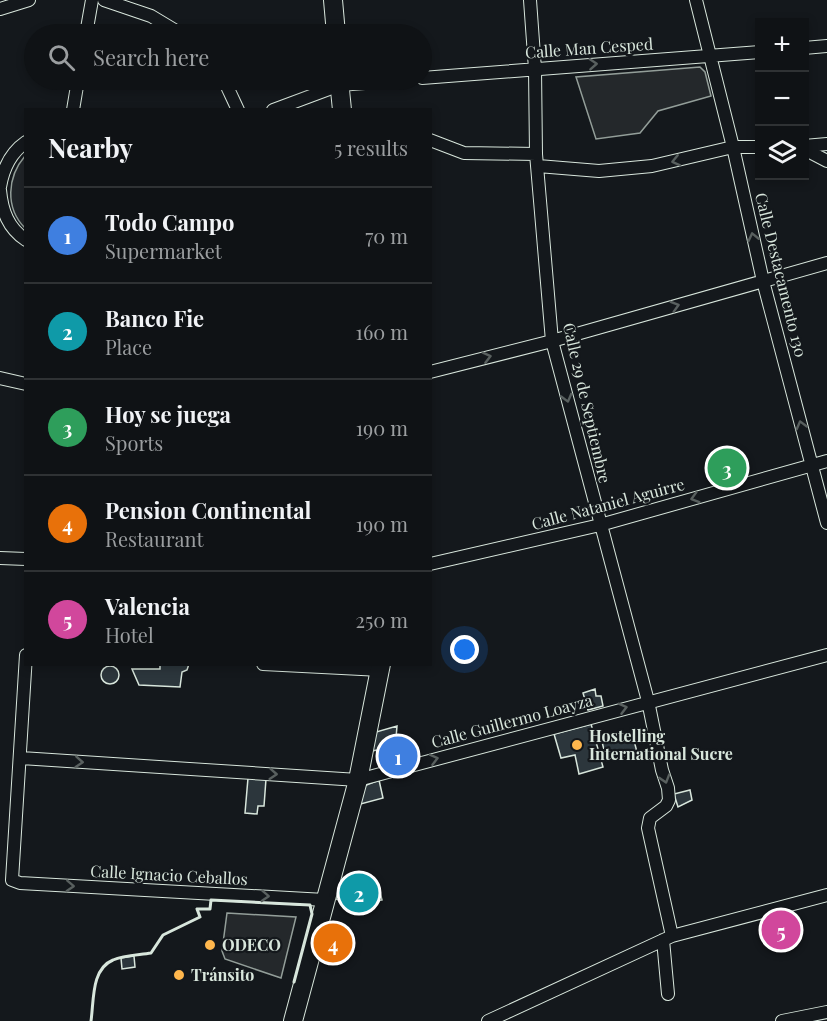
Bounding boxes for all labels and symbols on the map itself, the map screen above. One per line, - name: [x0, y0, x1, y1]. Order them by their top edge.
- street label: Calle Man Cesped: [524, 33, 654, 62]
- one-way arrow: [588, 58, 598, 71]
- one-way arrow: [671, 153, 681, 166]
- street label: Calle Destacamento 130: [751, 190, 812, 359]
- one-way arrow: [748, 232, 761, 242]
- one-way arrow: [669, 301, 680, 313]
- street label: Calle 29 de Septiembre: [559, 321, 616, 485]
- one-way arrow: [482, 352, 492, 365]
- one-way arrow: [559, 392, 572, 402]
- one-way arrow: [796, 421, 809, 431]
- pin: 3: [708, 446, 746, 490]
- street label: Calle Nataniel Aguirre: [529, 473, 687, 534]
- one-way arrow: [690, 491, 700, 504]
- your location: [450, 635, 479, 664]
- street label: Calle Guillermo Loayza: [429, 689, 595, 752]
- one-way arrow: [617, 703, 628, 715]
- place label: Hostelling International Sucre: [589, 725, 733, 764]
- pin: 1: [378, 734, 418, 778]
- marker: Hostelling International Sucre: [570, 738, 584, 752]
- one-way arrow: [429, 754, 439, 766]
- one-way arrow: [74, 755, 83, 768]
- one-way arrow: [269, 768, 278, 781]
- one-way arrow: [658, 773, 670, 784]
- street label: Calle Ignacio Ceballos: [90, 860, 248, 889]
- pin: 2: [340, 870, 378, 916]
- one-way arrow: [66, 879, 75, 892]
- one-way arrow: [260, 890, 269, 903]
- pin: 5: [762, 908, 800, 952]
- pin: 4: [314, 920, 352, 966]
- place label: ODECO: [222, 934, 281, 955]
- marker: ODECO: [203, 938, 217, 952]
- place label: Tránsito: [191, 964, 254, 985]
- marker: Tránsito: [172, 968, 186, 982]

